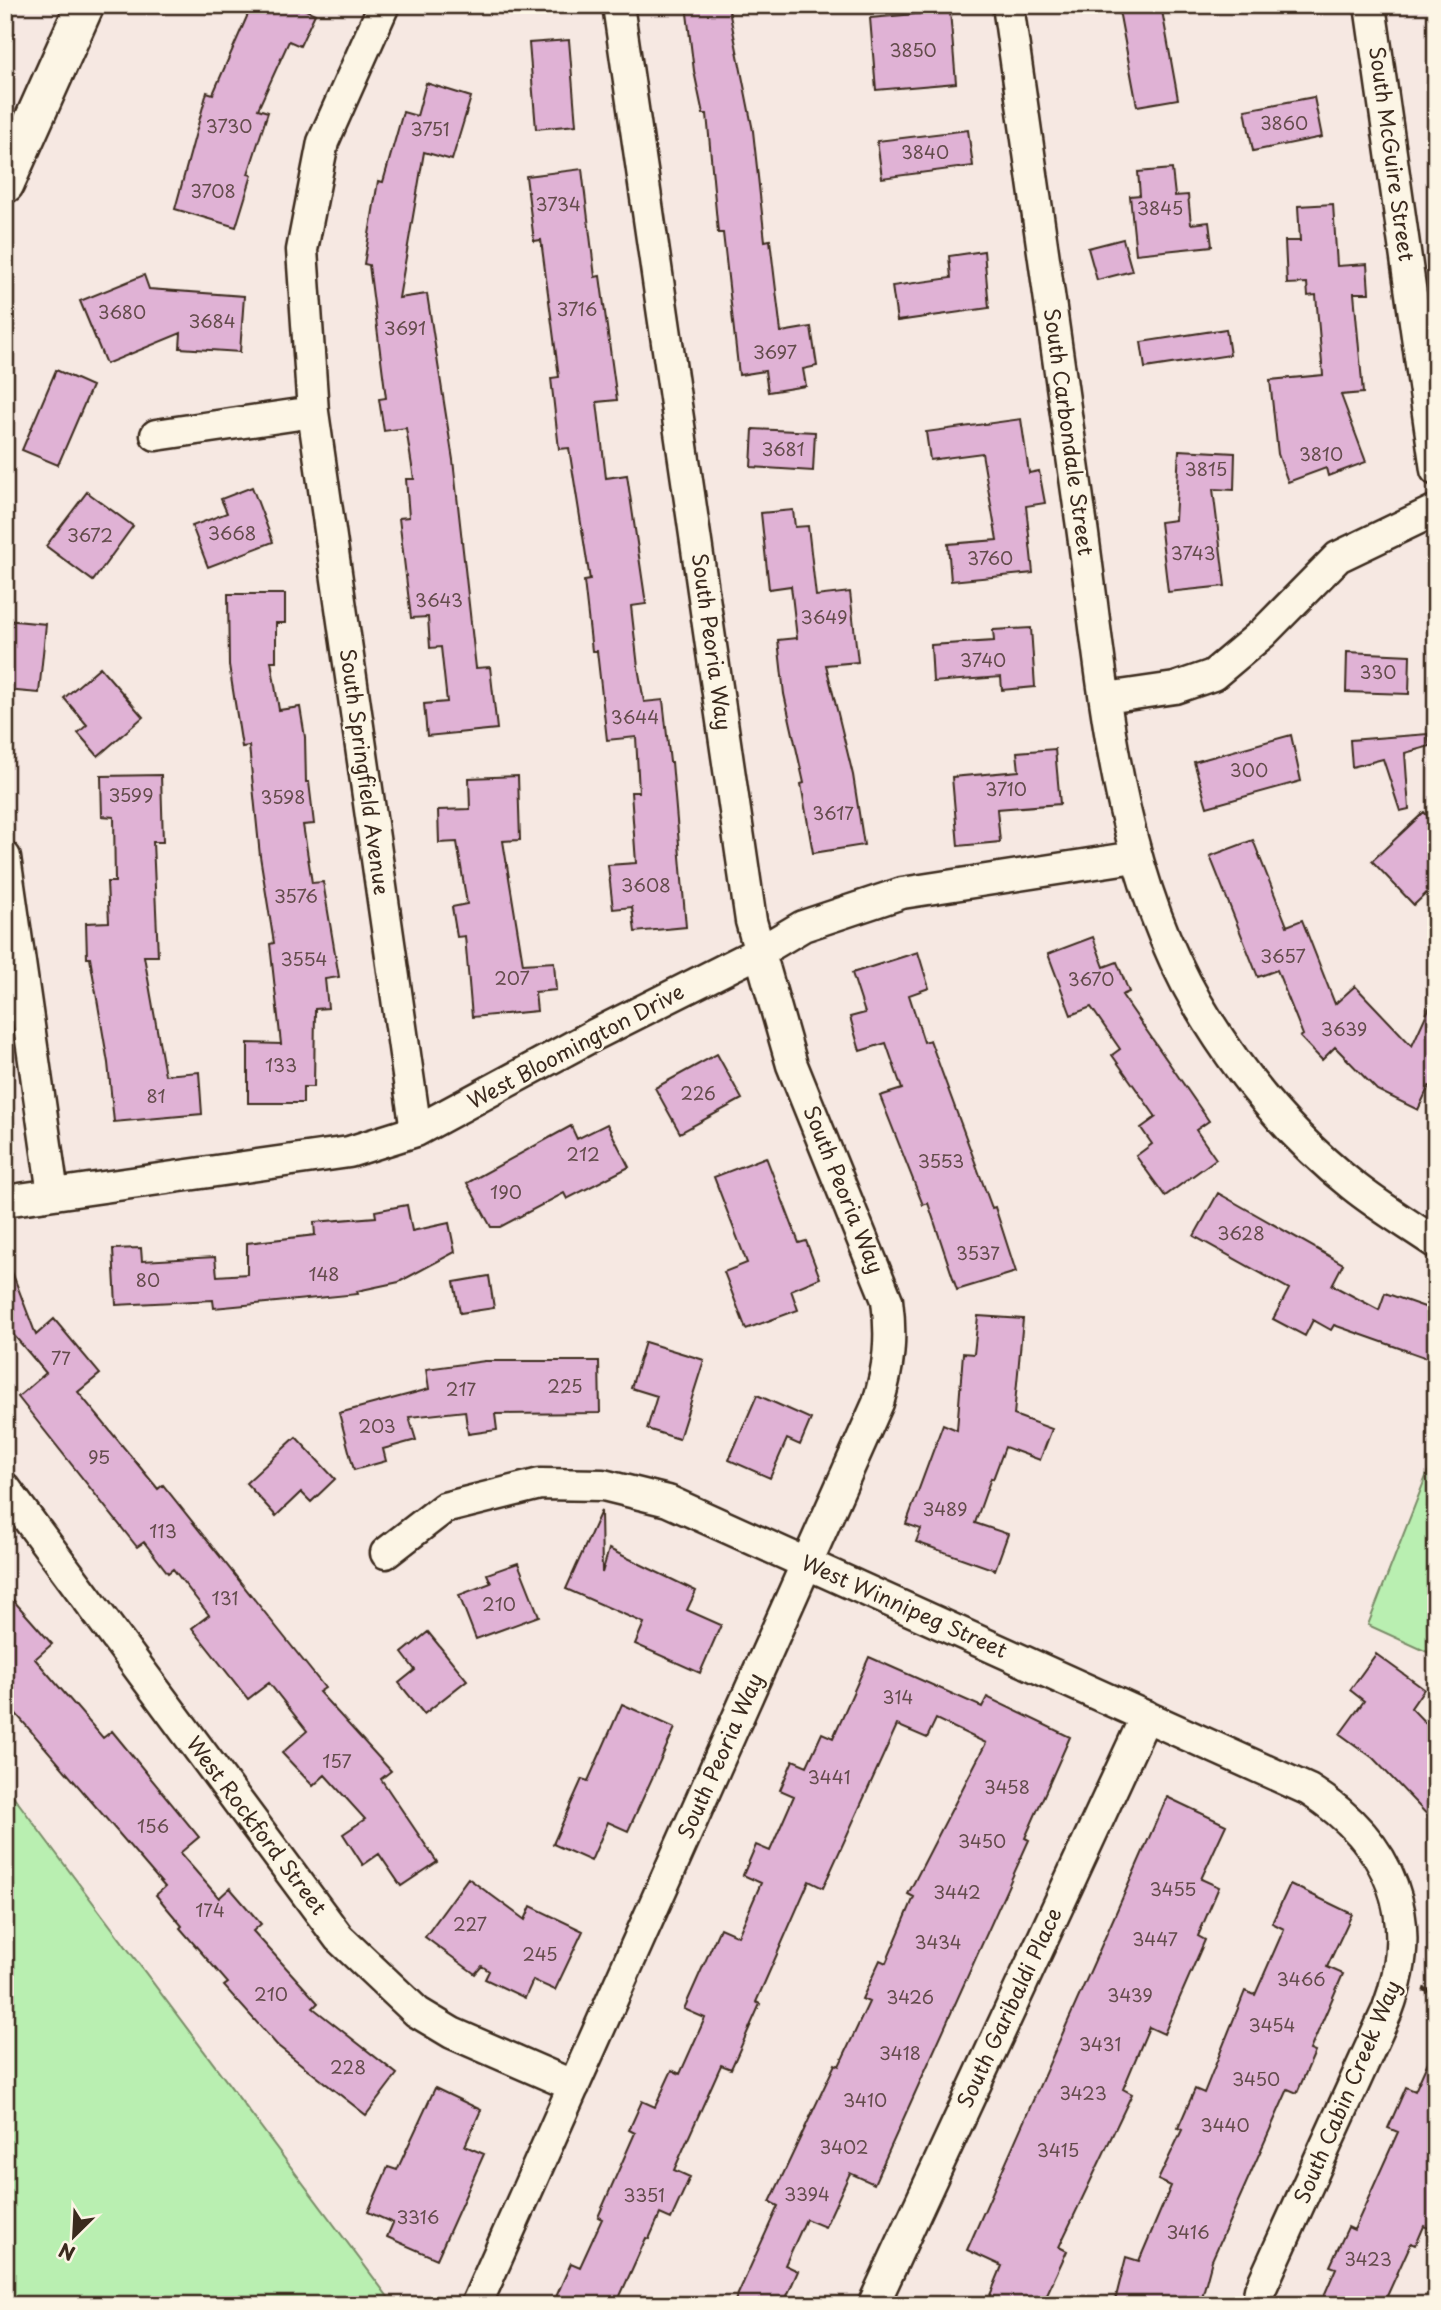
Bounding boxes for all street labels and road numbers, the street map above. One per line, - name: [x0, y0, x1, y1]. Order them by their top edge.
- street label: South McGuire Street: [1362, 44, 1424, 263]
- street label: South Carbondale Street: [1037, 306, 1103, 557]
- street label: South Peoria Way: [685, 551, 741, 732]
- street label: South Springfield Avenue: [333, 647, 399, 897]
- street label: West Bloomington Drive: [461, 974, 689, 1116]
- street label: South Peoria Way: [797, 1101, 893, 1278]
- street label: West Winnipeg Street: [797, 1545, 1013, 1665]
- street label: South Peoria Way: [668, 1667, 770, 1843]
- street label: West Rockford Street: [180, 1729, 336, 1921]
- street label: South Garibaldi Place: [948, 1902, 1069, 2113]
- street label: South Cabin Creek Way: [1285, 1975, 1408, 2208]

